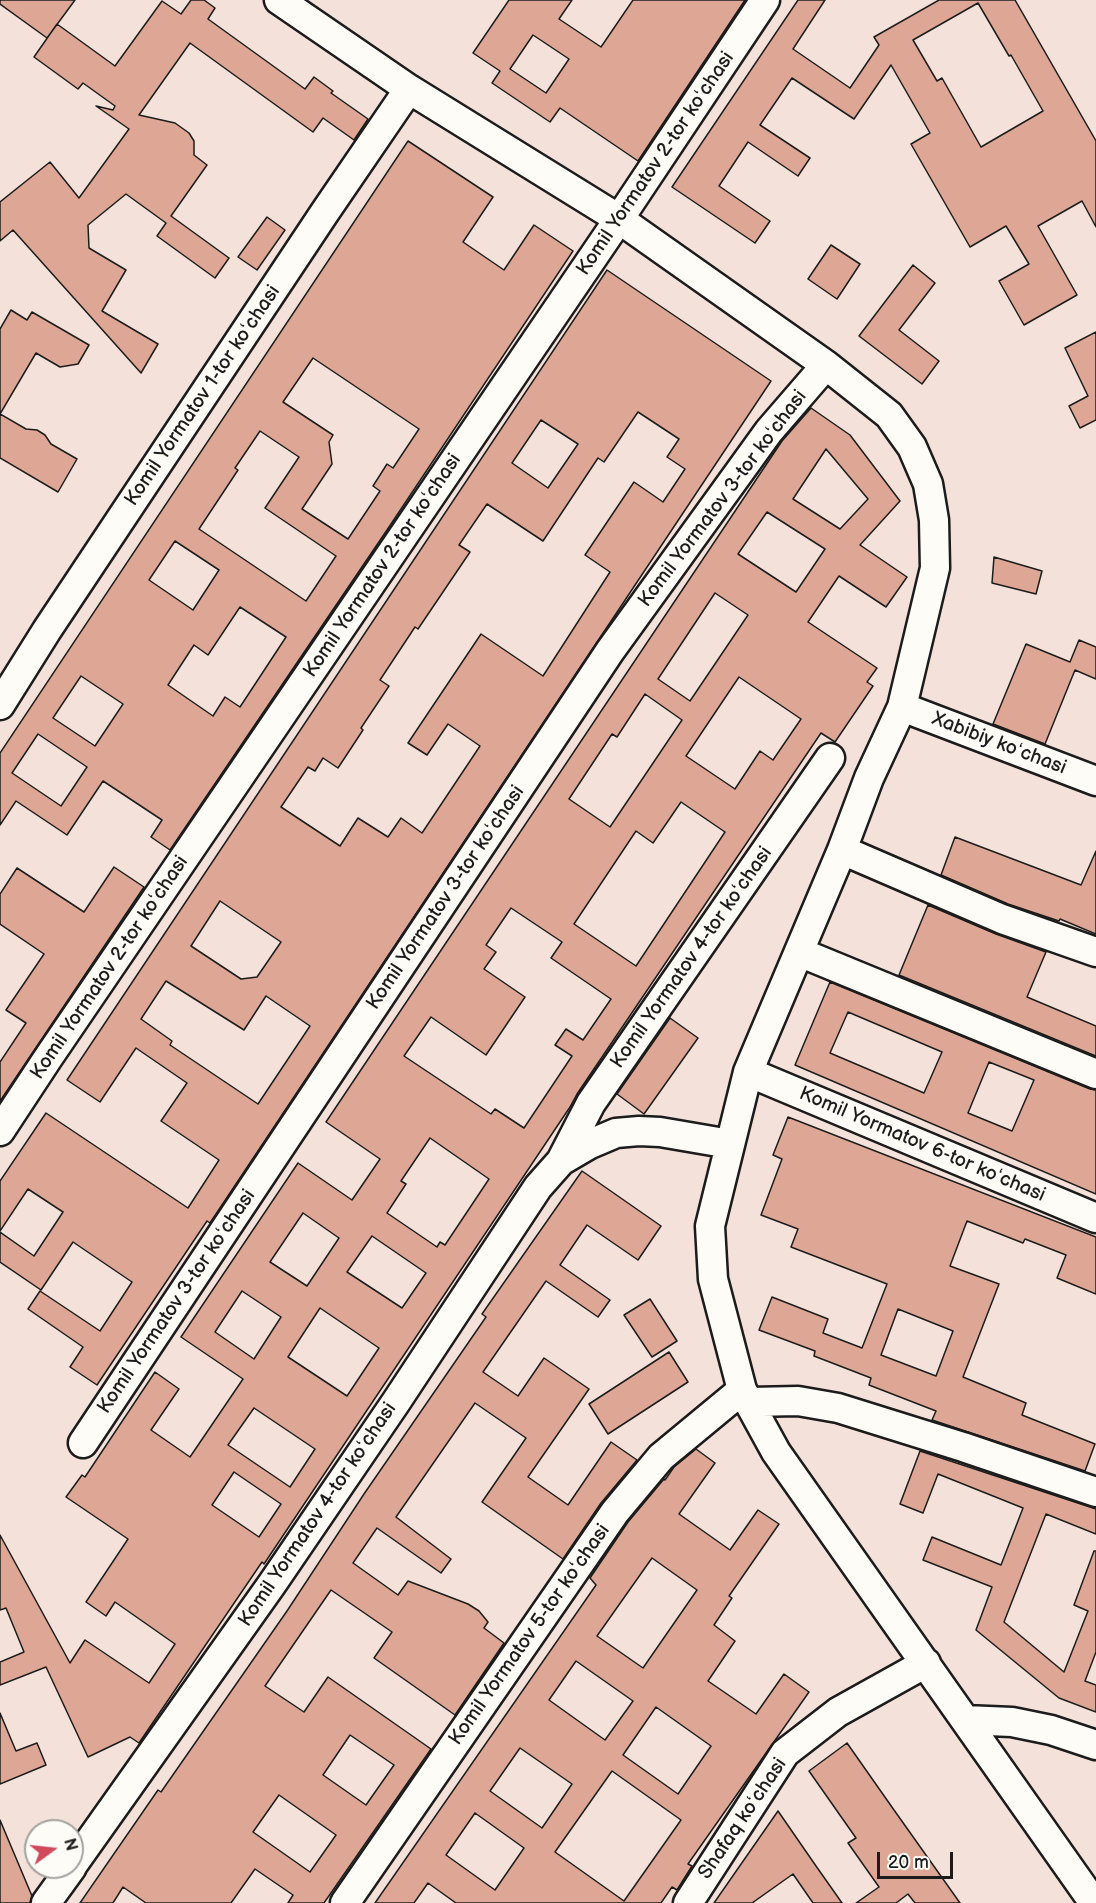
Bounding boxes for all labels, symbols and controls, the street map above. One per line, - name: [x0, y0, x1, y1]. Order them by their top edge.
- street label: Komil Yormatov 2-tor koʻchasi: [572, 48, 740, 280]
- street label: Komil Yormatov 1-tor koʻchasi: [120, 281, 286, 511]
- street label: Komil Yormatov 3-tor koʻchasi: [634, 386, 812, 612]
- street label: Komil Yormatov 2-tor koʻchasi: [299, 450, 467, 682]
- street label: Xabibiy koʻchasi: [929, 707, 1069, 781]
- street label: Komil Yormatov 3-tor koʻchasi: [362, 781, 530, 1015]
- street label: Komil Yormatov 4-tor koʻchasi: [606, 842, 778, 1074]
- street label: Komil Yormatov 2-tor koʻchasi: [26, 852, 194, 1084]
- street label: Komil Yormatov 6-tor koʻchasi: [795, 1082, 1049, 1208]
- street label: Komil Yormatov 3-tor koʻchasi: [93, 1185, 261, 1419]
- street label: Komil Yormatov 4-tor koʻchasi: [234, 1398, 402, 1632]
- street label: Komil Yormatov 5-tor koʻchasi: [444, 1520, 616, 1750]
- street label: Shafaq koʻchasi: [694, 1754, 792, 1884]
- north arrow: [24, 1819, 84, 1879]
- text: N: [59, 1836, 81, 1853]
- scale bar: [880, 1840, 956, 1878]
- text: 20 m: [888, 1852, 929, 1873]

